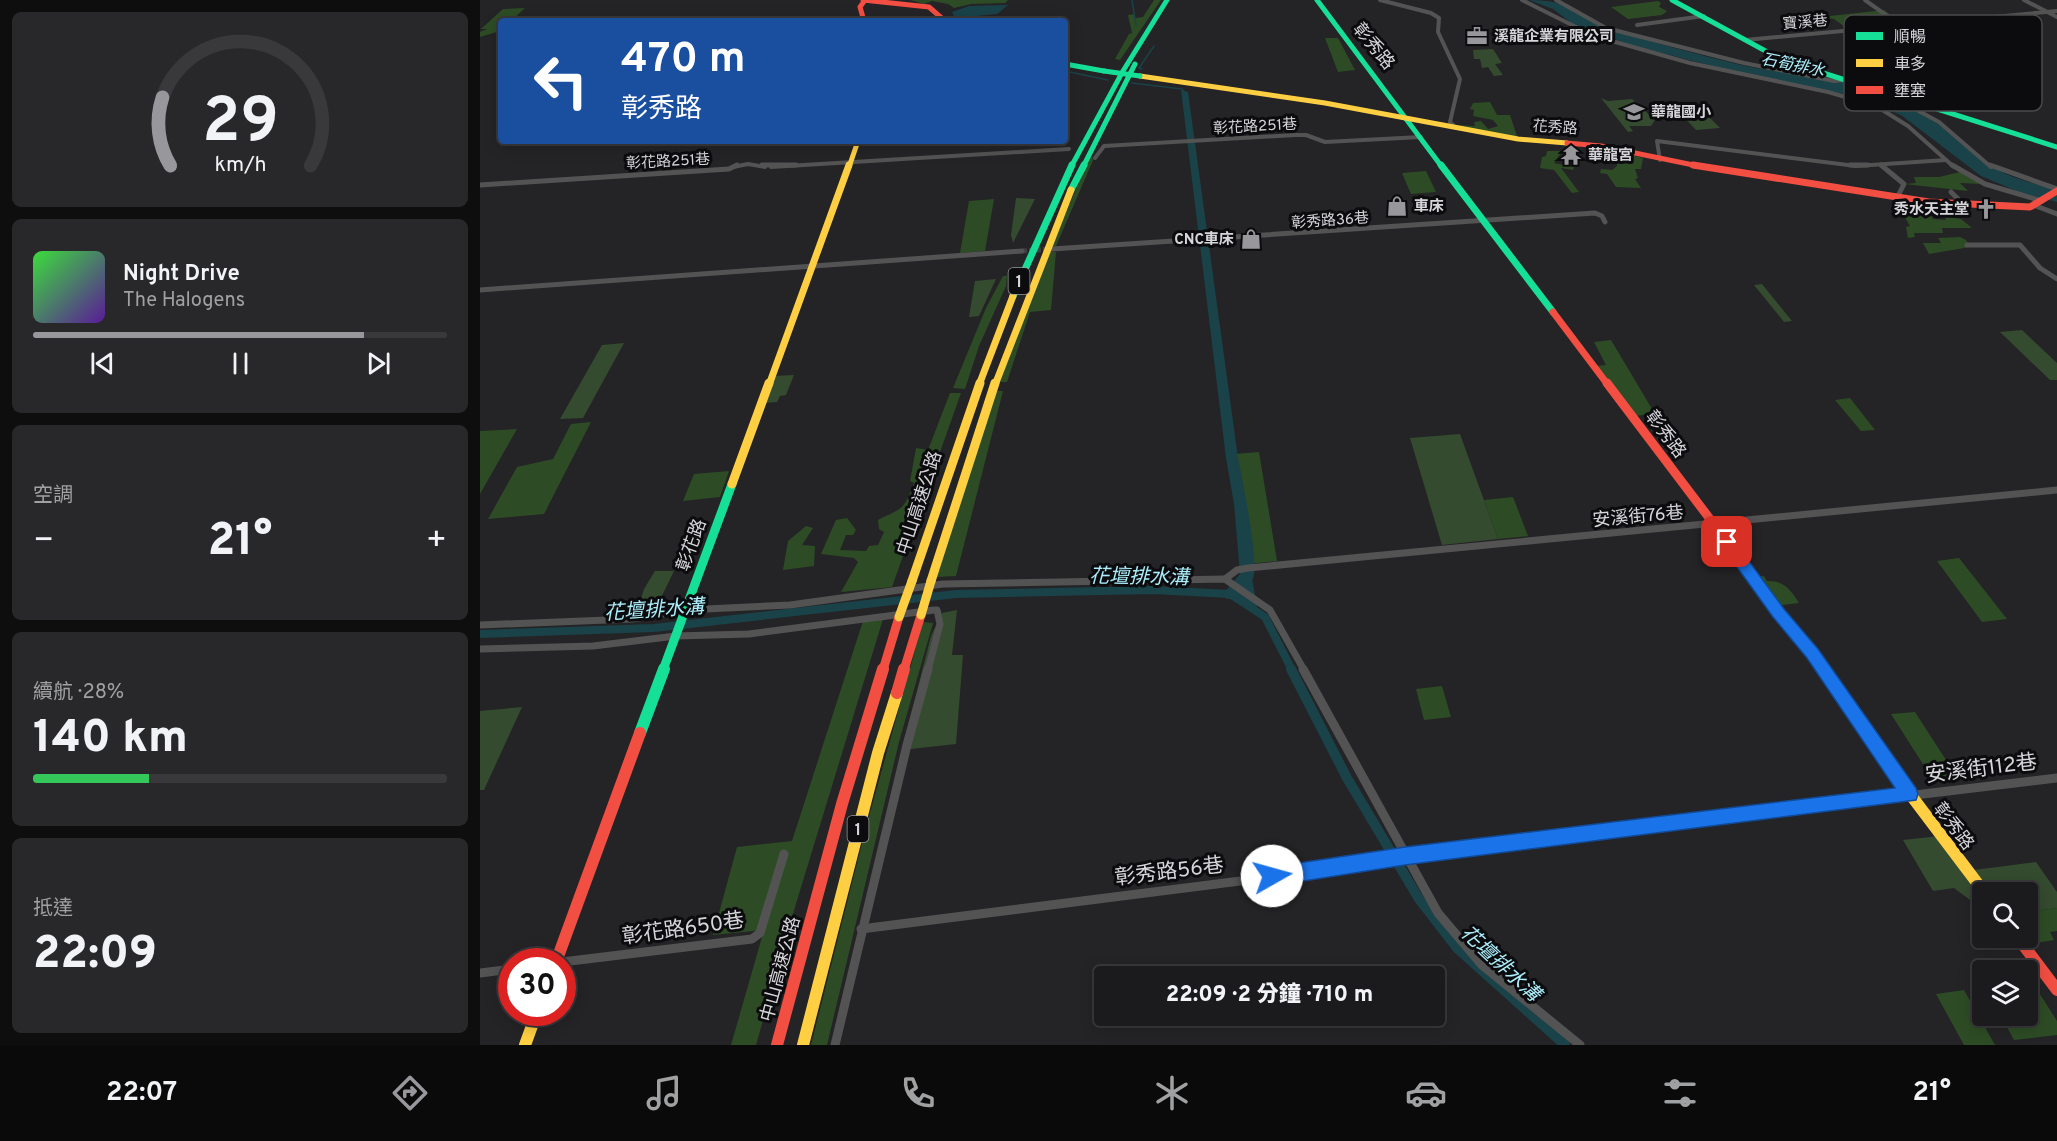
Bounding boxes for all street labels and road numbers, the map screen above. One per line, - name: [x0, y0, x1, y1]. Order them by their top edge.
- street label: 寶溪巷: [1782, 11, 1828, 35]
- street label: 彰秀路: [1347, 19, 1399, 75]
- street label: 彰花路251巷: [1213, 116, 1298, 139]
- street label: 花秀路: [1532, 117, 1578, 140]
- street label: 彰花路251巷: [626, 151, 711, 174]
- street label: 彰秀路36巷: [1291, 209, 1370, 234]
- road number: 1: [1008, 268, 1030, 294]
- street label: 彰秀路: [1639, 406, 1690, 463]
- street label: 中山高速公路: [893, 449, 948, 558]
- street label: 安溪街76巷: [1592, 502, 1685, 533]
- street label: 彰花路: [672, 516, 712, 575]
- street label: 安溪街112巷: [1924, 749, 2039, 790]
- street label: 彰秀路: [1927, 798, 1978, 855]
- road number: 1: [848, 816, 868, 842]
- street label: 彰秀路56巷: [1113, 852, 1225, 893]
- street label: 彰花路650巷: [620, 908, 746, 951]
- street label: 中山高速公路: [756, 914, 807, 1025]

